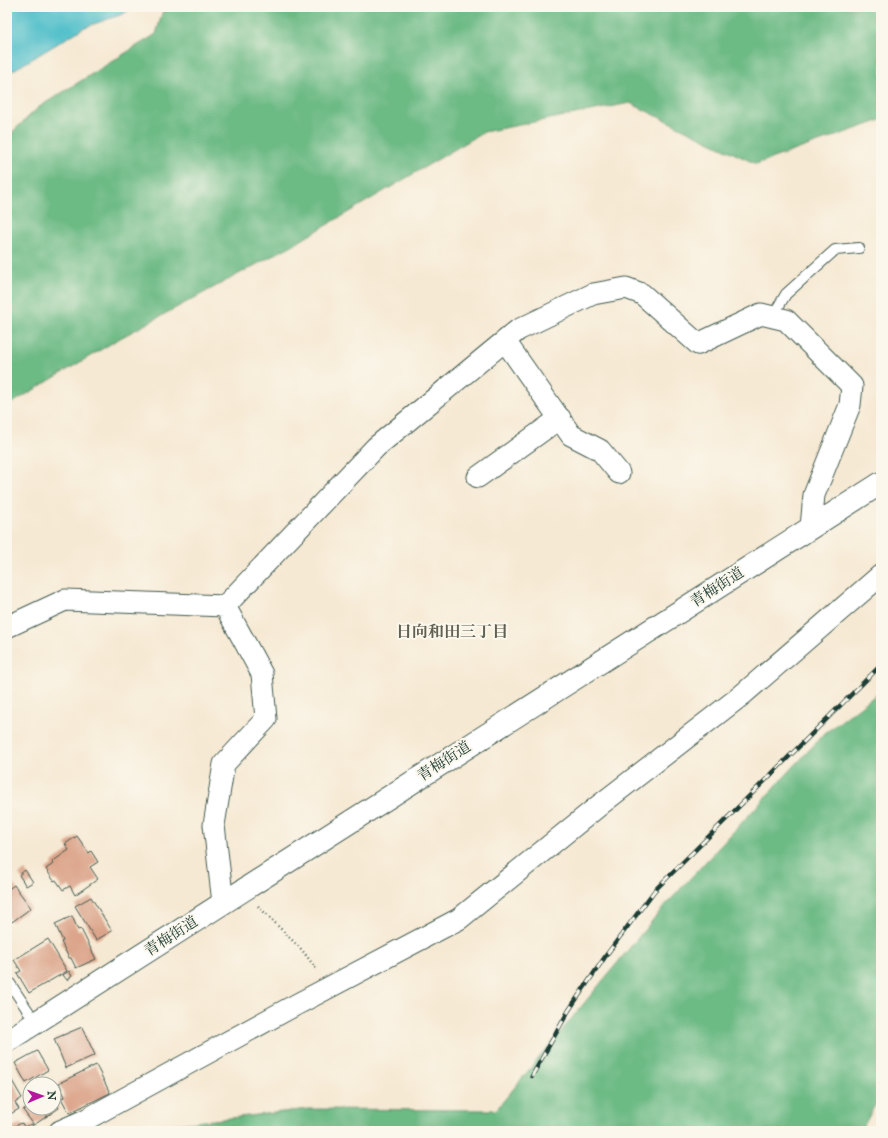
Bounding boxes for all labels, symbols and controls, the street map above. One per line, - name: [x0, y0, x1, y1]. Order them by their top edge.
- street label: 青梅街道: [687, 563, 748, 612]
- district label: 日向和田三丁目: [396, 623, 508, 643]
- street label: 青梅街道: [414, 737, 475, 786]
- street label: 青梅街道: [141, 912, 202, 961]
- north arrow: [22, 1076, 62, 1116]
- text: N: [44, 1090, 58, 1101]

